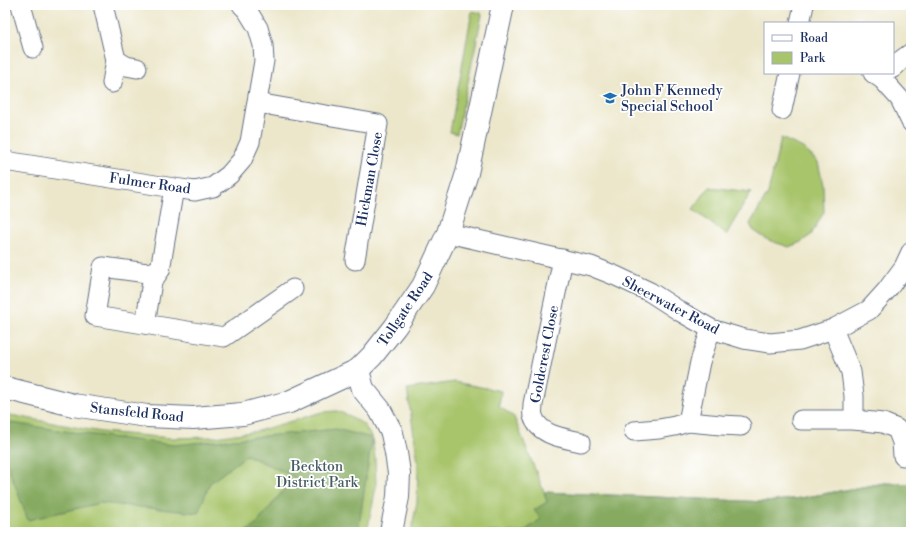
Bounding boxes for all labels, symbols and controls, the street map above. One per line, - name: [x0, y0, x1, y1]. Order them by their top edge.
- legend: [764, 22, 894, 74]
- text: Road: [800, 31, 828, 46]
- text: Park: [800, 51, 826, 66]
- place label: John F Kennedy Special School: [620, 82, 723, 116]
- school or university icon: John F Kennedy Special School: [602, 90, 618, 106]
- street label: Hickman Close: [353, 131, 387, 228]
- street label: Fulmer Road: [108, 169, 192, 199]
- street label: Tollgate Road: [374, 269, 437, 350]
- street label: Sheerwater Road: [619, 273, 722, 339]
- street label: Goldcrest Close: [527, 304, 563, 405]
- street label: Stansfeld Road: [89, 399, 185, 427]
- park label: Beckton District Park: [276, 458, 359, 492]

